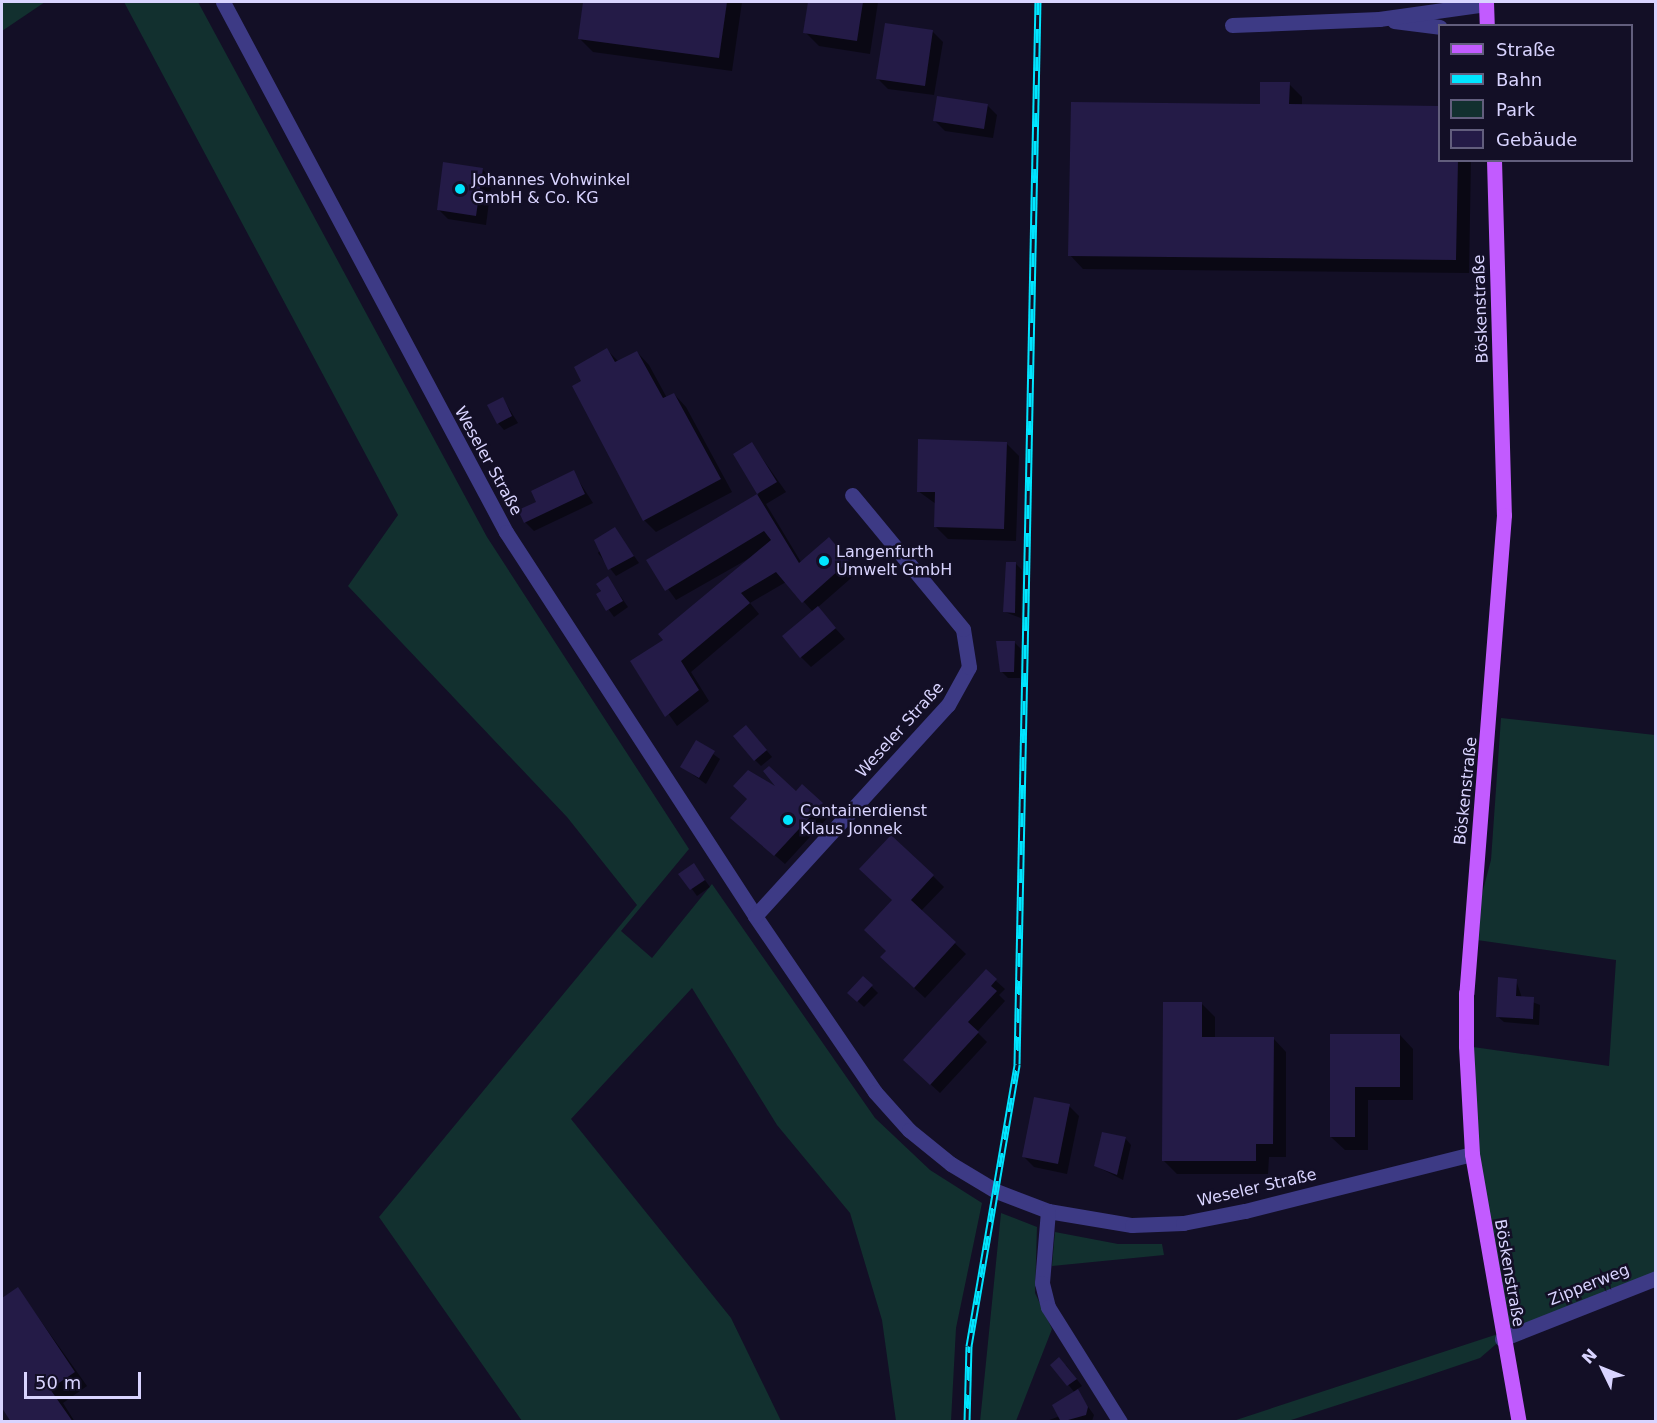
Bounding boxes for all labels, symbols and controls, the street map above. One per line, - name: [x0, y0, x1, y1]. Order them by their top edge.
- legend: [1438, 24, 1633, 162]
- text: Straße: [1496, 39, 1555, 60]
- text: Bahn: [1496, 69, 1542, 90]
- text: Park: [1496, 99, 1535, 120]
- text: Gebäude: [1496, 129, 1577, 150]
- place label: Johannes Vohwinkel GmbH & Co. KG: [472, 170, 630, 208]
- marker: Johannes Vohwinkel GmbH & Co. KG: [453, 182, 467, 196]
- street label: Böskenstraße: [1470, 254, 1492, 364]
- street label: Weseler Straße: [450, 403, 526, 519]
- place label: Langenfurth Umwelt GmbH: [836, 542, 952, 580]
- marker: Langenfurth Umwelt GmbH: [817, 554, 831, 568]
- street label: Weseler Straße: [852, 678, 948, 782]
- street label: Böskenstraße: [1451, 736, 1481, 846]
- place label: Containerdienst Klaus Jonnek: [800, 801, 927, 839]
- marker: Containerdienst Klaus Jonnek: [781, 813, 795, 827]
- street label: Weseler Straße: [1196, 1165, 1318, 1211]
- street label: Böskenstraße: [1490, 1218, 1528, 1328]
- street label: Zipperweg: [1546, 1260, 1632, 1310]
- north arrow: [1573, 1339, 1633, 1399]
- text: N: [1578, 1345, 1601, 1368]
- scale bar: [27, 1360, 144, 1398]
- text: 50 m: [35, 1372, 81, 1393]

